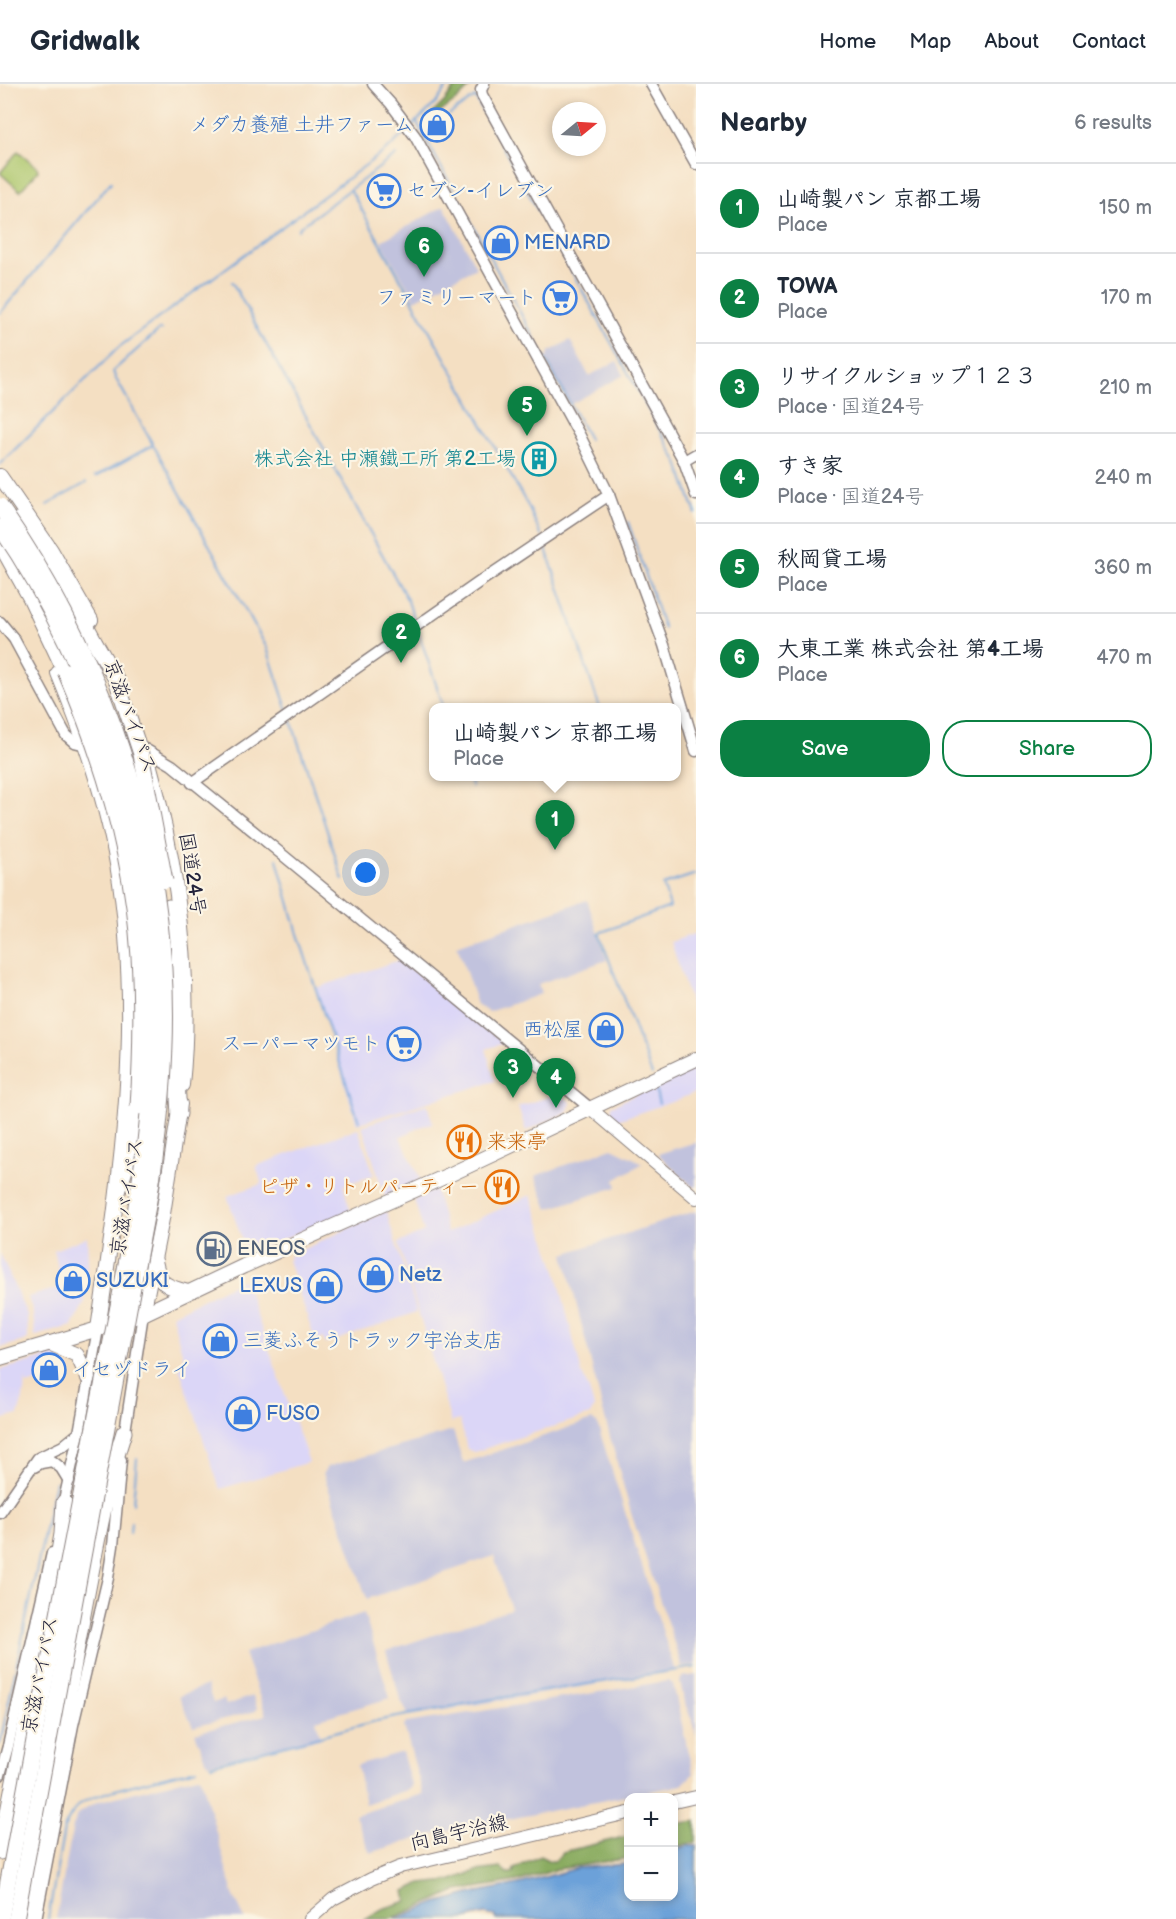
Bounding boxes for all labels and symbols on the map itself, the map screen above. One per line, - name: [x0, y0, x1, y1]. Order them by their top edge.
- north arrow: [552, 102, 606, 156]
- shop icon: メダカ養殖 土井ファーム: [419, 107, 455, 143]
- place label: メダカ養殖 土井ファーム: [189, 113, 414, 137]
- supermarket icon: セブン-イレブン: [366, 173, 402, 209]
- place label: セブン-イレブン: [407, 179, 554, 203]
- shop icon: MENARD: [483, 225, 519, 261]
- pin: 6: [404, 228, 444, 277]
- place label: MENARD: [524, 231, 611, 255]
- supermarket icon: ファミリーマート: [542, 280, 578, 316]
- place label: ファミリーマート: [377, 286, 537, 310]
- pin: 5: [508, 386, 546, 436]
- building icon: 株式会社 中瀬鐵工所 第2工場: [521, 441, 557, 477]
- place label: 株式会社 中瀬鐵工所 第2工場: [253, 447, 516, 471]
- pin: 2: [382, 614, 420, 663]
- street label: 京滋バイパス: [98, 656, 162, 776]
- pin: 1: [536, 800, 574, 850]
- street label: 国道24号: [174, 831, 210, 917]
- your location: [351, 858, 380, 887]
- shop icon: 西松屋: [588, 1012, 624, 1048]
- place label: 西松屋: [523, 1018, 583, 1042]
- supermarket icon: スーパーマツモト: [386, 1026, 422, 1062]
- place label: スーパーマツモト: [221, 1032, 381, 1056]
- pin: 3: [494, 1048, 532, 1098]
- pin: 4: [536, 1058, 576, 1108]
- restaurant icon: 来来亭: [446, 1124, 482, 1160]
- place label: 来来亭: [487, 1130, 547, 1154]
- street label: 京滋バイパス: [106, 1136, 148, 1258]
- restaurant icon: ピザ・リトルパーティー: [484, 1169, 520, 1205]
- place label: ピザ・リトルパーティー: [259, 1175, 479, 1199]
- fuel station icon: ENEOS: [196, 1231, 232, 1267]
- place label: ENEOS: [237, 1237, 305, 1261]
- shop icon: Netz: [358, 1257, 394, 1293]
- shop icon: SUZUKI: [55, 1263, 91, 1299]
- place label: Netz: [399, 1263, 442, 1287]
- shop icon: LEXUS: [307, 1268, 343, 1304]
- place label: SUZUKI: [96, 1269, 169, 1293]
- place label: LEXUS: [239, 1274, 302, 1298]
- shop icon: 三菱ふそうトラック宇治支店: [202, 1323, 238, 1359]
- place label: 三菱ふそうトラック宇治支店: [243, 1329, 503, 1353]
- shop icon: イセヅドライ: [31, 1352, 67, 1388]
- place label: イセヅドライ: [72, 1358, 191, 1382]
- shop icon: FUSO: [225, 1396, 261, 1432]
- place label: FUSO: [266, 1402, 320, 1426]
- street label: 京滋バイパス: [17, 1614, 63, 1736]
- street label: 向島宇治線: [408, 1810, 510, 1856]

